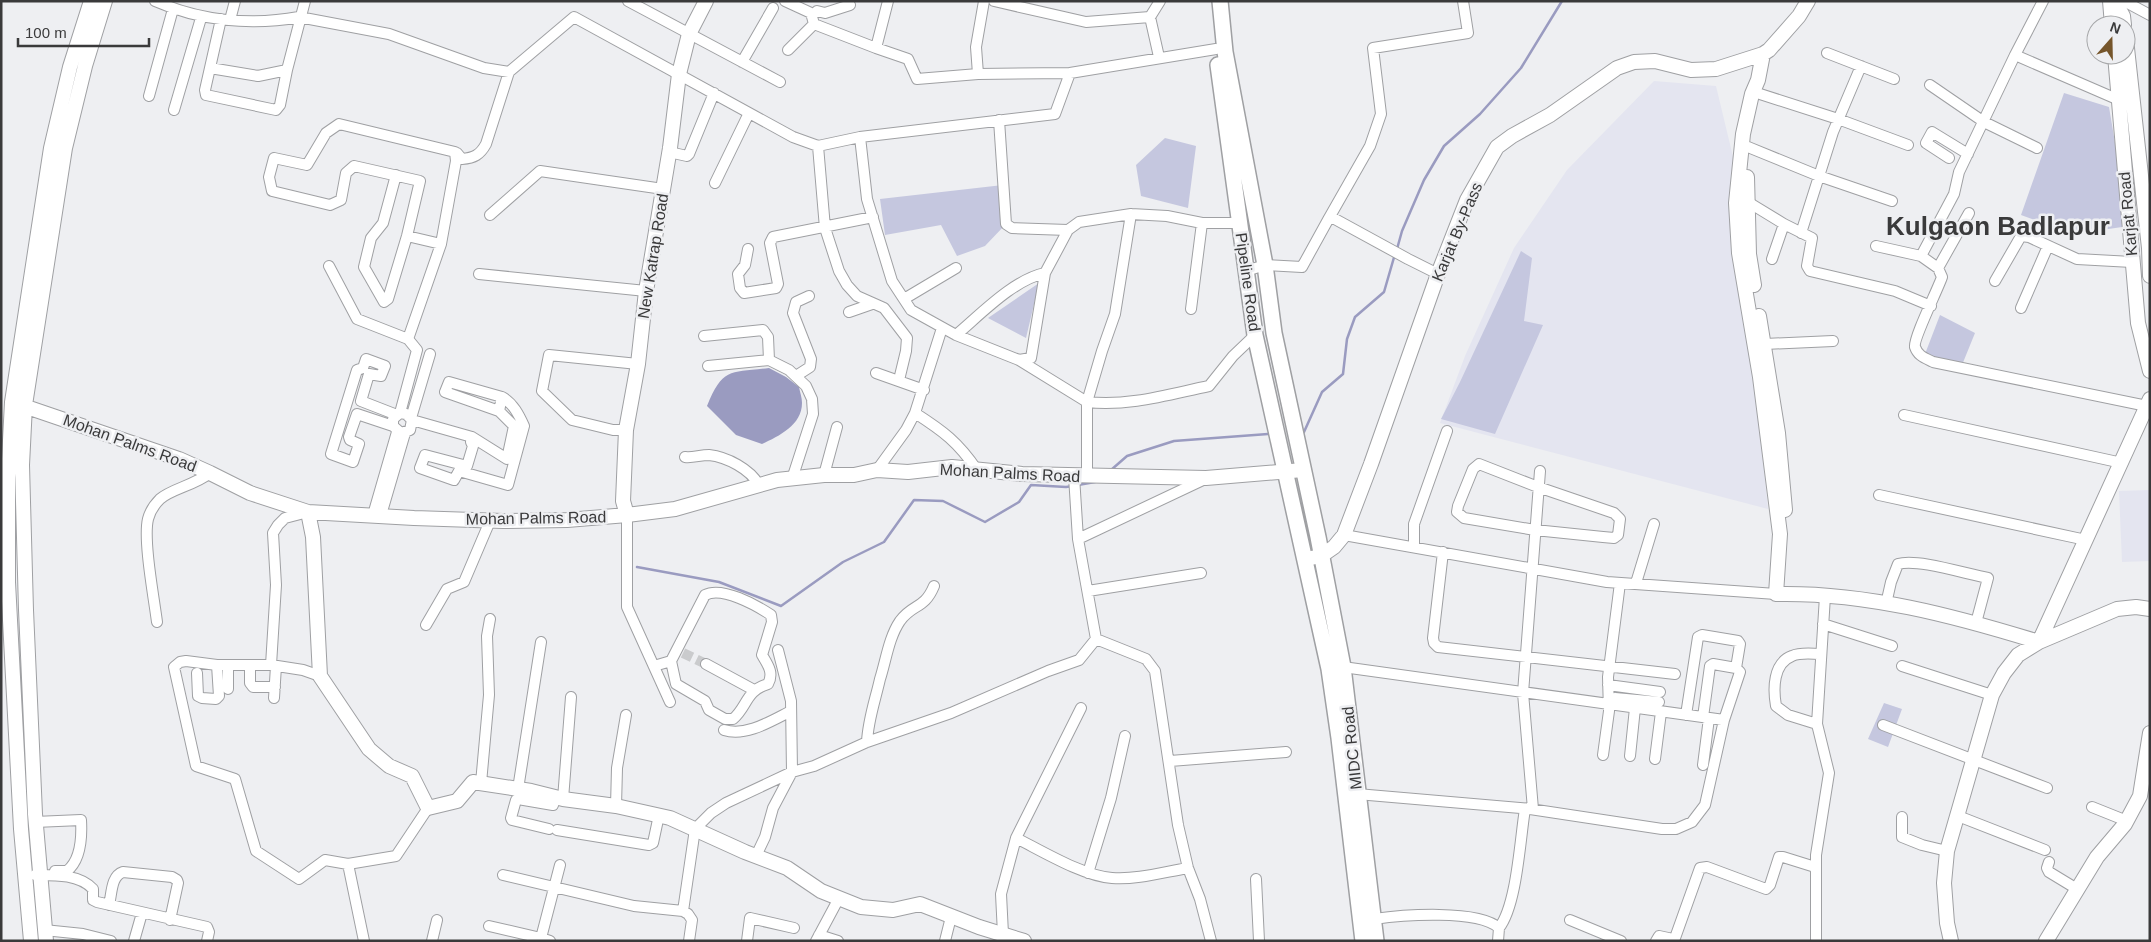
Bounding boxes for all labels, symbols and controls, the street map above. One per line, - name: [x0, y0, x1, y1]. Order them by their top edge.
- scale bar: [18, 15, 149, 47]
- north arrow: [2086, 15, 2136, 65]
- text: N: [2108, 19, 2123, 37]
- text: 100 m: [25, 24, 67, 41]
- street label: Karjat Road: [2116, 171, 2140, 257]
- street label: Karjat By-Pass: [1429, 180, 1485, 284]
- street label: New Katrap Road: [635, 192, 671, 320]
- district label: Kulgaon Badlapur: [1886, 211, 2110, 241]
- street label: Pipeline Road: [1233, 231, 1263, 333]
- street label: Mohan Palms Road: [61, 411, 199, 475]
- street label: Mohan Palms Road: [939, 461, 1081, 485]
- street label: Mohan Palms Road: [466, 508, 606, 528]
- street label: MIDC Road: [1339, 706, 1365, 790]

